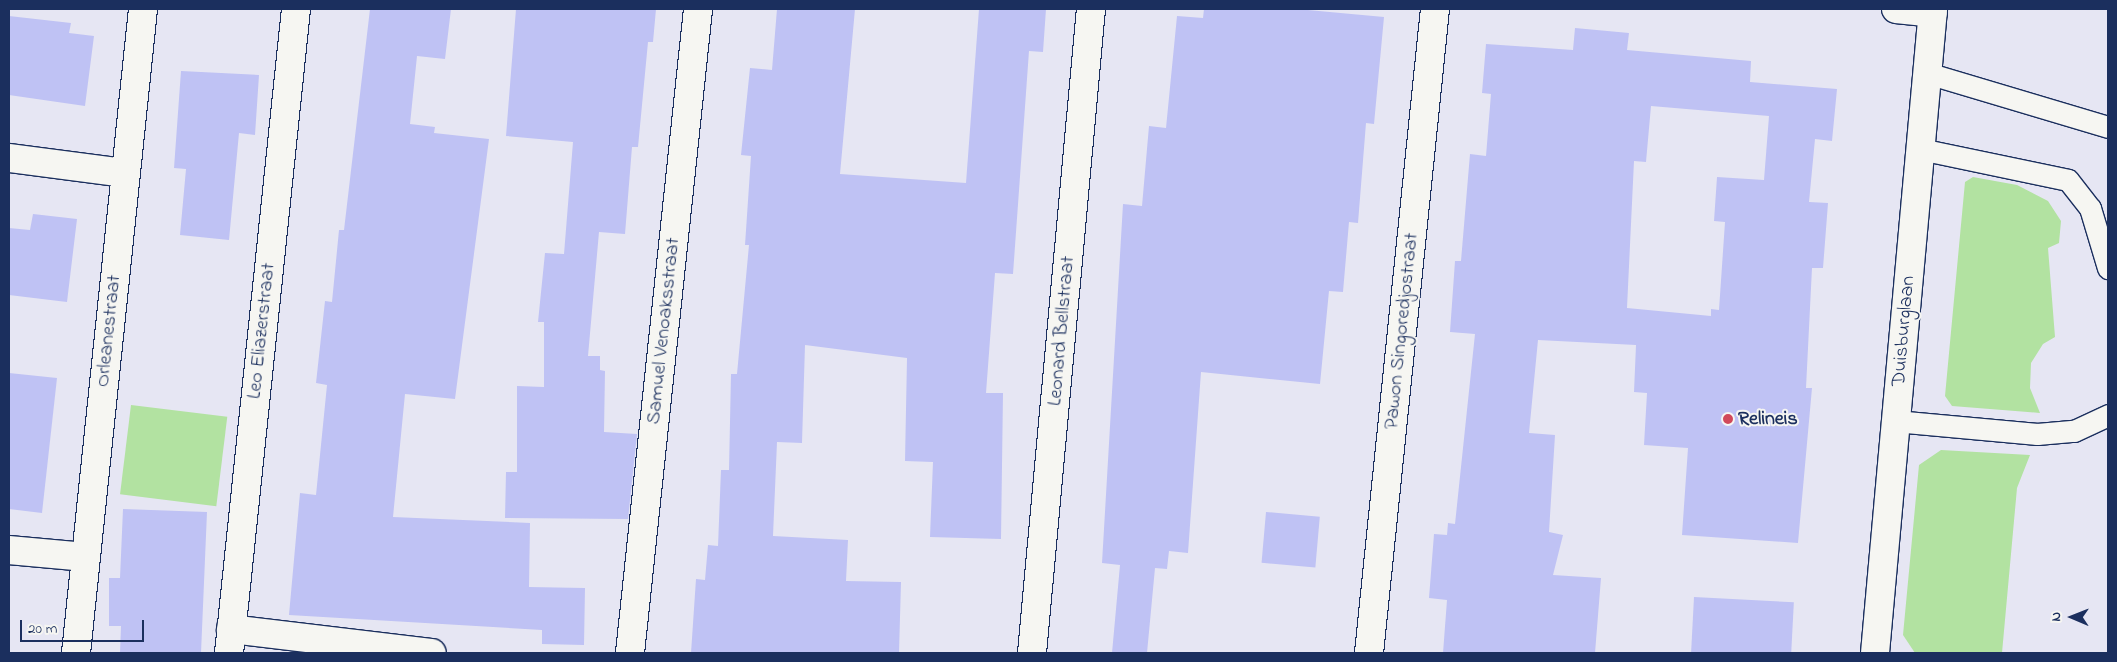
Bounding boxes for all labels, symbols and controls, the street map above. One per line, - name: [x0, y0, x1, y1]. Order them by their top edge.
- street label: Pawon Singoredjostraat: [1380, 232, 1424, 430]
- street label: Samuel Venoaksstraat: [642, 236, 686, 426]
- street label: Leonard Bellstraat: [1043, 255, 1081, 407]
- street label: Leo Eliazerstraat: [243, 262, 281, 400]
- street label: Orleanestraat: [91, 274, 127, 388]
- street label: Duisburglaan: [1887, 275, 1921, 387]
- place label: Relineis: [1738, 407, 1798, 431]
- marker: Relineis: [1722, 413, 1734, 425]
- north arrow: [2047, 592, 2097, 642]
- scale bar: [22, 610, 146, 642]
- text: N: [2046, 612, 2067, 622]
- text: 20 m: [28, 618, 57, 640]

